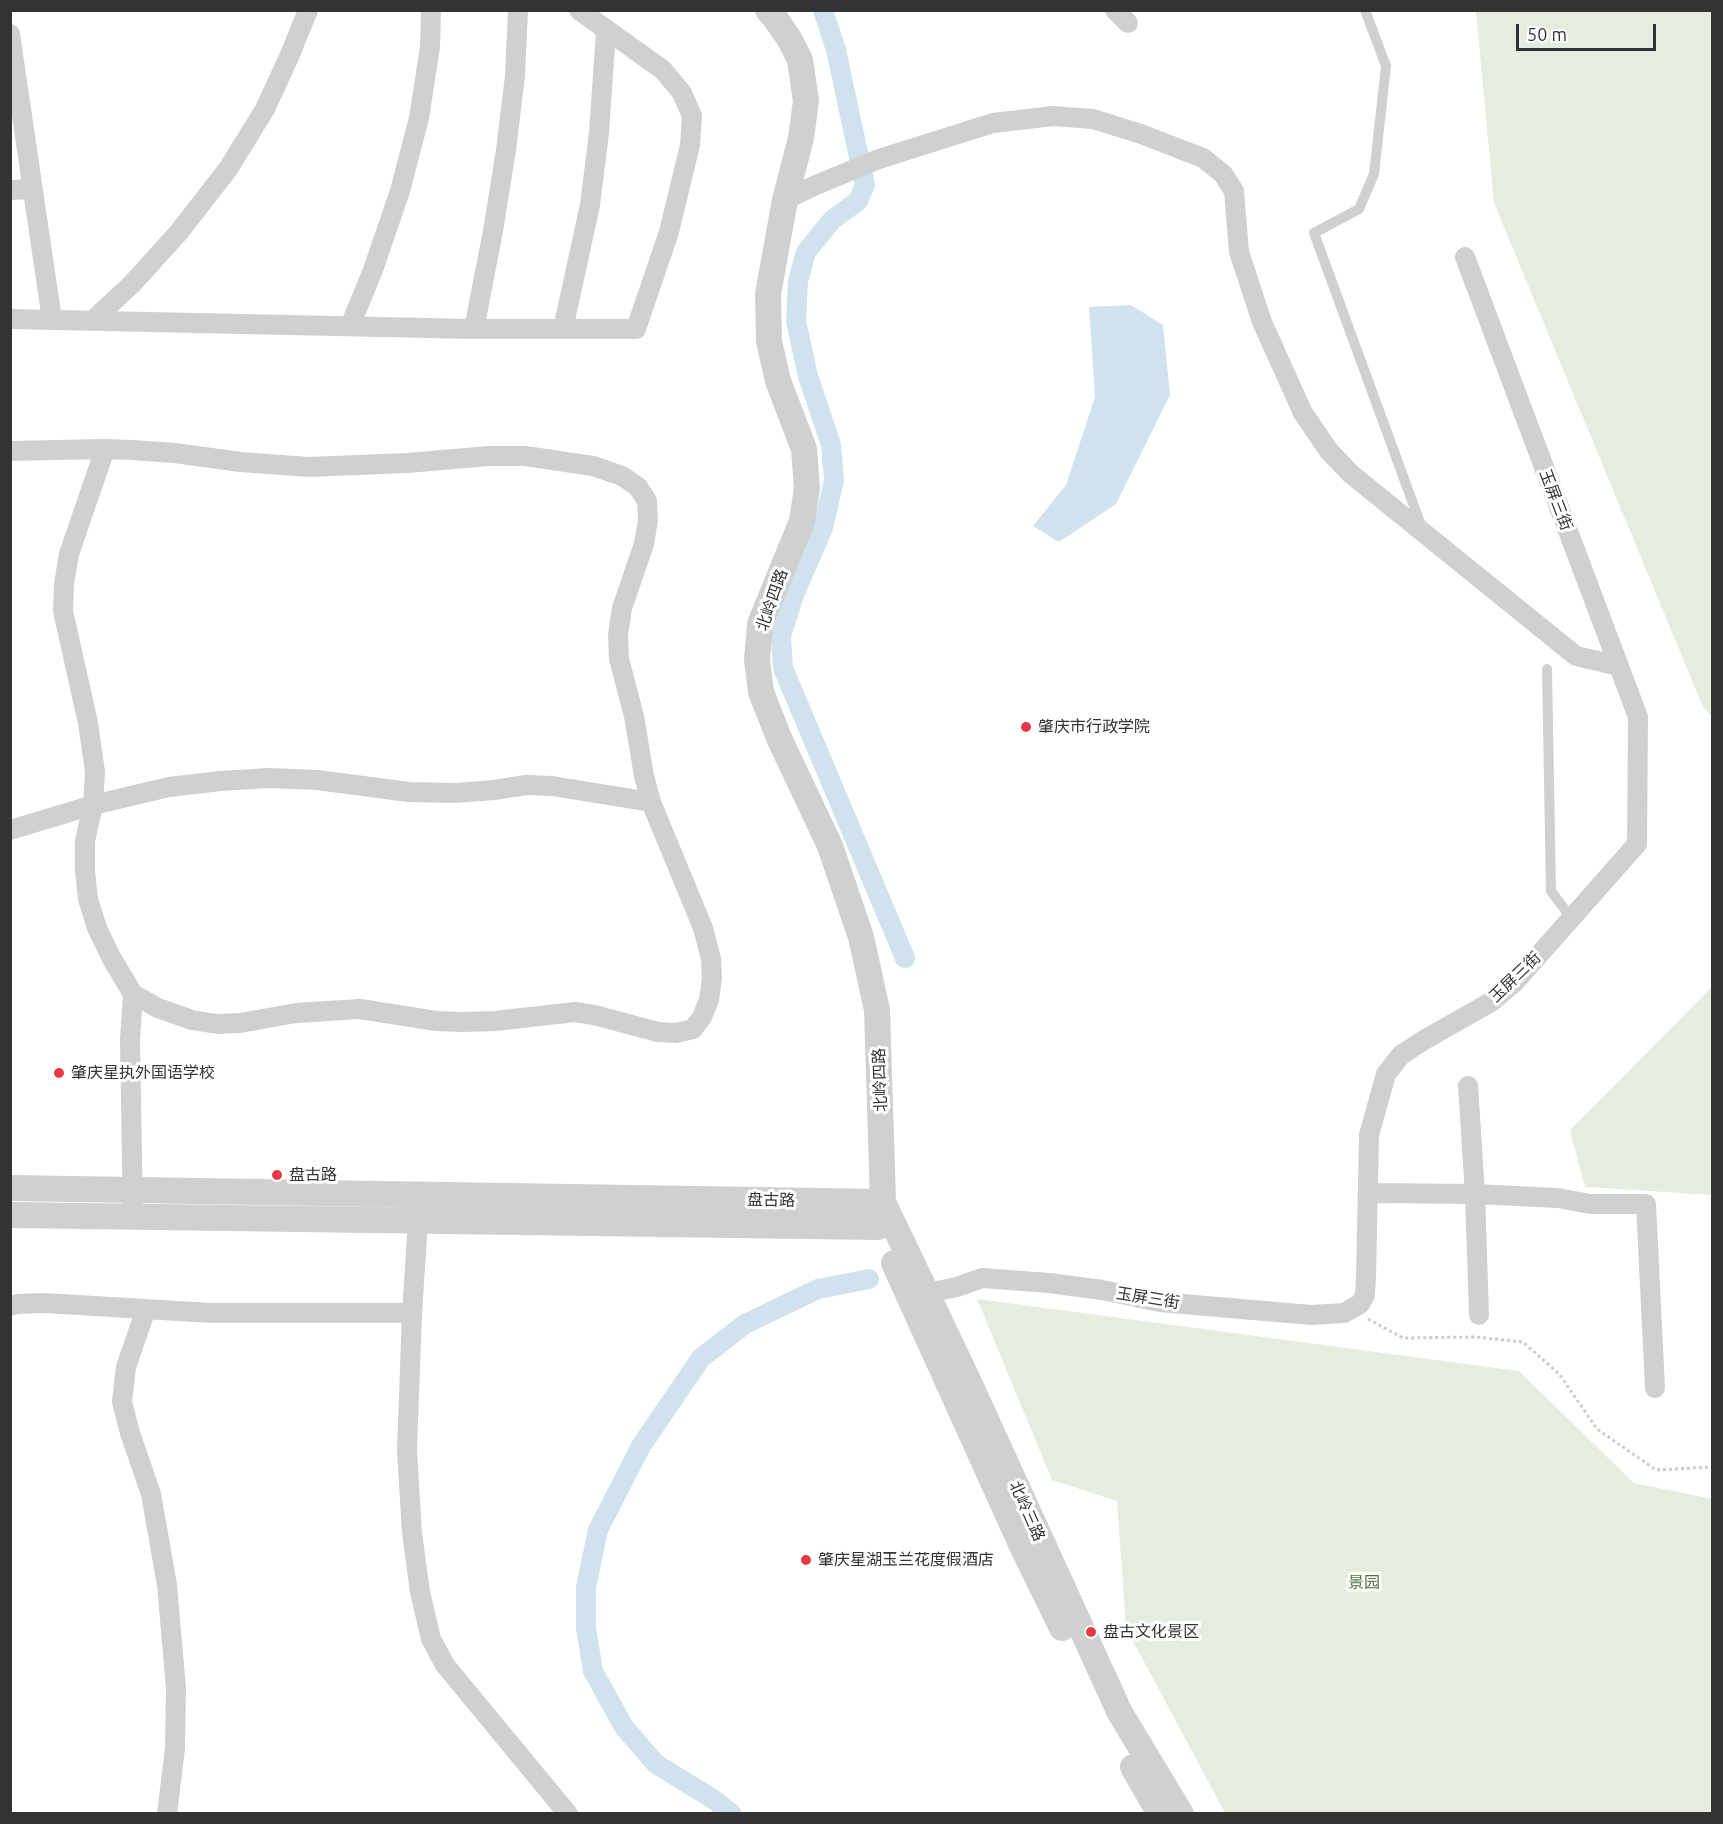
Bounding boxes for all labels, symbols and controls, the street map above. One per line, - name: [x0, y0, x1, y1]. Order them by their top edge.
- scale bar: [1519, 12, 1658, 50]
- text: 50 m: [1527, 24, 1567, 44]
- street label: 玉屏三街: [1536, 467, 1576, 533]
- street label: 北岭四路: [753, 567, 791, 633]
- place label: 肇庆市行政学院: [1038, 717, 1150, 737]
- marker: 肇庆市行政学院: [1019, 720, 1033, 734]
- street label: 玉屏三街: [1485, 948, 1545, 1006]
- street label: 北岭四路: [869, 1048, 891, 1112]
- place label: 肇庆星执外国语学校: [71, 1063, 215, 1083]
- marker: 肇庆星执外国语学校: [52, 1066, 66, 1080]
- place label: 盘古路: [289, 1165, 337, 1185]
- marker: 盘古路: [270, 1168, 284, 1182]
- street label: 盘古路: [747, 1190, 795, 1210]
- street label: 玉屏三街: [1115, 1284, 1181, 1312]
- street label: 北岭三路: [1005, 1478, 1049, 1544]
- place label: 肇庆星湖玉兰花度假酒店: [818, 1550, 994, 1570]
- marker: 肇庆星湖玉兰花度假酒店: [799, 1553, 813, 1567]
- park label: 景园: [1348, 1573, 1380, 1593]
- place label: 盘古文化景区: [1103, 1622, 1199, 1642]
- marker: 盘古文化景区: [1084, 1625, 1098, 1639]

